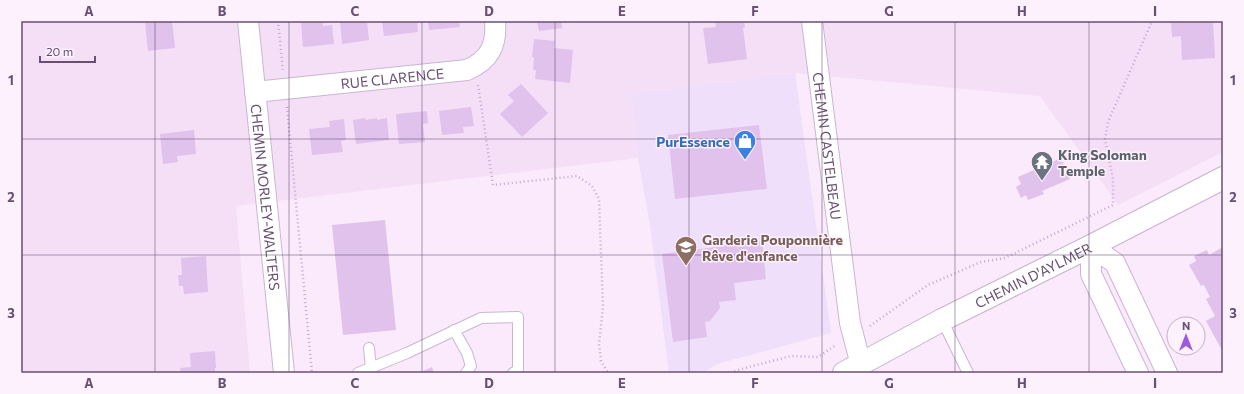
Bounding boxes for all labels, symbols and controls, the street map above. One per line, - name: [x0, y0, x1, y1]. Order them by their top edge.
- text: A: [84, 3, 94, 19]
- text: B: [218, 3, 227, 19]
- text: C: [351, 3, 360, 19]
- text: D: [484, 3, 494, 19]
- text: E: [618, 3, 626, 19]
- text: F: [751, 3, 759, 19]
- text: G: [884, 3, 894, 19]
- text: H: [1017, 3, 1027, 19]
- text: I: [1153, 3, 1157, 19]
- scale bar: [40, 38, 95, 64]
- text: 20 m: [46, 44, 73, 58]
- street label: RUE CLARENCE: [340, 64, 445, 92]
- street label: CHEMIN CASTELBEAU: [810, 71, 845, 221]
- text: 1: [8, 72, 14, 88]
- text: 1: [1230, 72, 1236, 88]
- street label: CHEMIN MORLEY-WALTERS: [248, 103, 284, 291]
- shop icon: PurEssence: [732, 128, 758, 161]
- place label: PurEssence: [656, 133, 730, 150]
- place label: King Soloman Temple: [1058, 146, 1147, 179]
- temple icon: King Soloman Temple: [1029, 149, 1055, 182]
- text: 2: [7, 189, 15, 205]
- text: 2: [1229, 189, 1237, 205]
- place label: Garderie Pouponnière Rêve d'enfance: [702, 231, 843, 264]
- school or university icon: Garderie Pouponnière Rêve d'enfance: [673, 234, 699, 267]
- street label: CHEMIN D'AYLMER: [972, 239, 1094, 311]
- text: 3: [7, 305, 15, 321]
- text: 3: [1229, 305, 1237, 321]
- north arrow: [1166, 316, 1206, 356]
- text: N: [1182, 319, 1190, 332]
- text: A: [84, 375, 94, 391]
- text: B: [218, 375, 227, 391]
- text: C: [351, 375, 360, 391]
- text: D: [484, 375, 494, 391]
- text: E: [618, 375, 626, 391]
- text: F: [751, 375, 759, 391]
- text: G: [884, 375, 894, 391]
- text: H: [1017, 375, 1027, 391]
- text: I: [1153, 375, 1157, 391]

